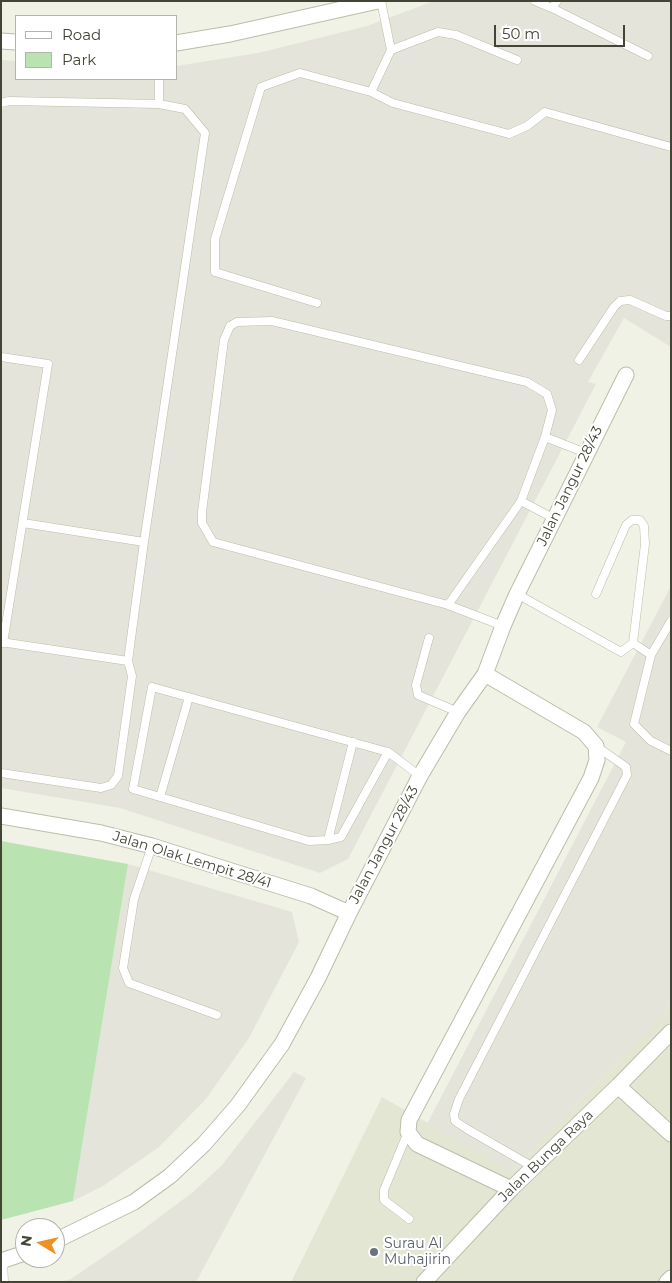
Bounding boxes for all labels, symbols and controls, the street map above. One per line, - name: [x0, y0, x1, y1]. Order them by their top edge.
- legend: [15, 15, 178, 80]
- scale bar: [497, 15, 628, 47]
- text: 50 m: [502, 24, 540, 43]
- text: Road: [62, 25, 101, 44]
- text: Park: [62, 50, 96, 69]
- street label: Jalan Jangur 28/43: [534, 423, 606, 549]
- street label: Jalan Jangur 28/43: [346, 783, 422, 907]
- street label: Jalan Olak Lempit 28/41: [111, 828, 273, 892]
- street label: Jalan Bunga Raya: [495, 1107, 597, 1205]
- north arrow: [15, 1218, 65, 1268]
- text: N: [16, 1234, 36, 1248]
- place label: Surau Al Muhajirin: [384, 1236, 451, 1268]
- marker: Surau Al Muhajirin: [368, 1246, 380, 1258]

